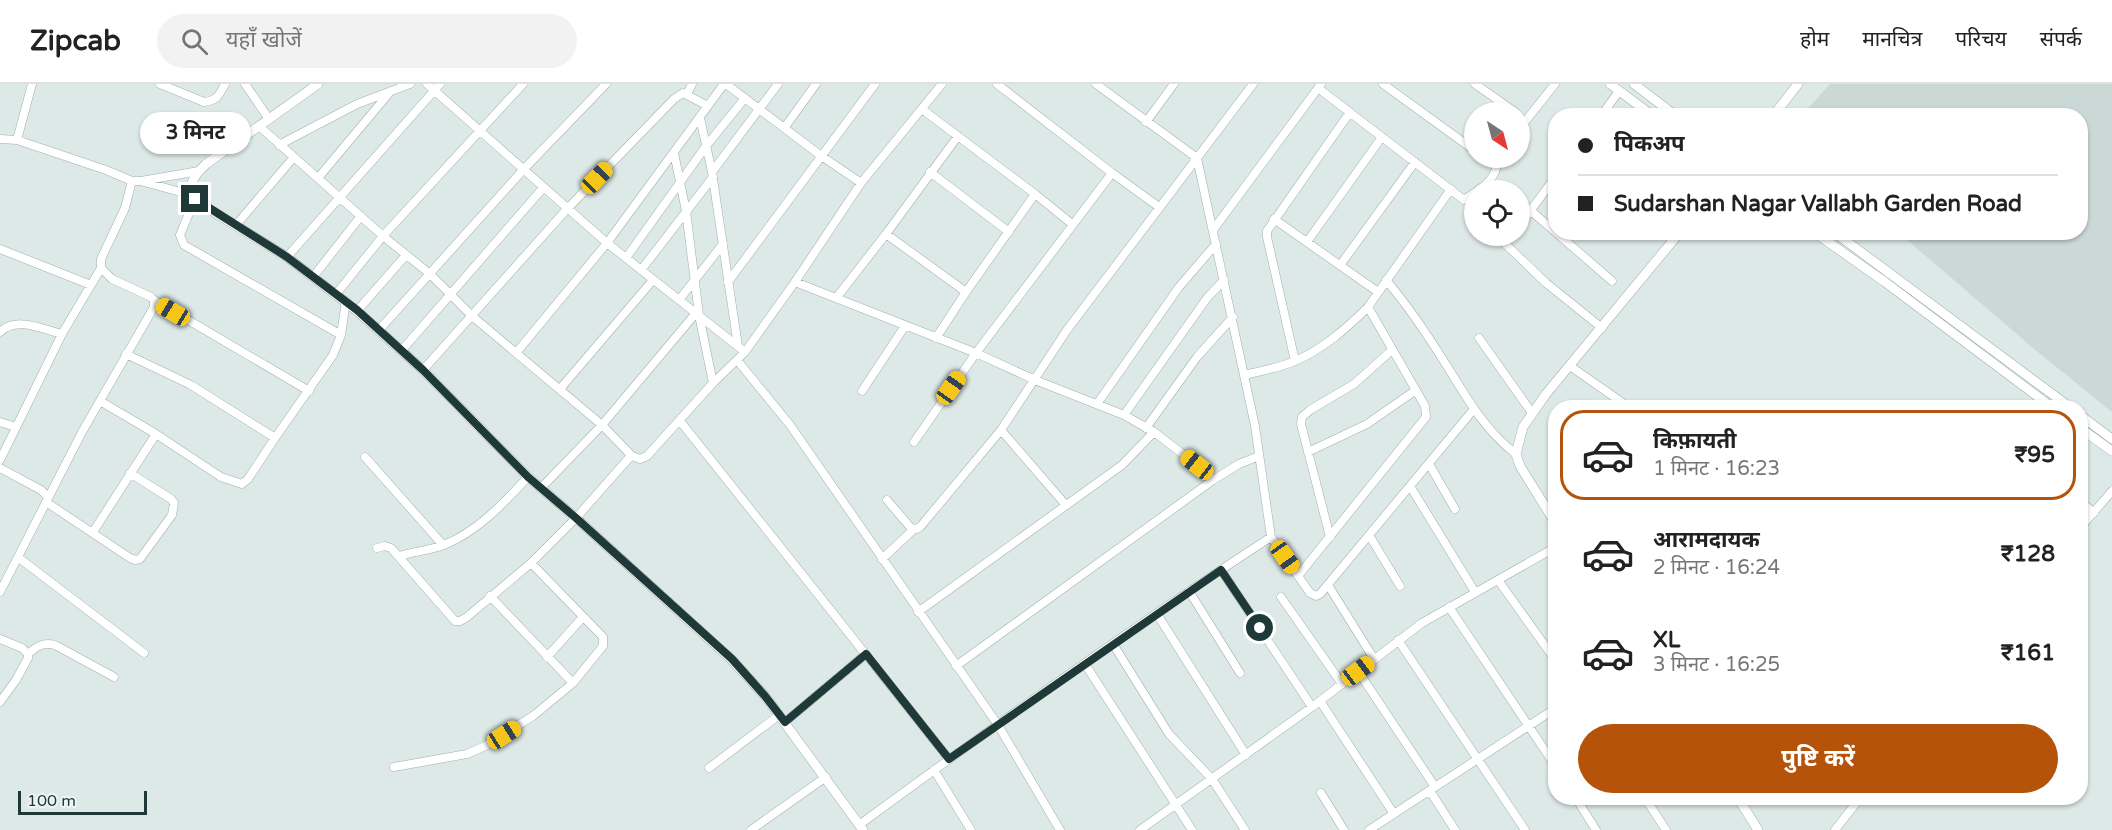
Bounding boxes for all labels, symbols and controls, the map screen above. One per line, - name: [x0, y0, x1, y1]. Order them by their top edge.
- search box: [157, 14, 577, 68]
- text: Zipcab: [30, 24, 121, 58]
- icon: search: [178, 25, 211, 58]
- text: यहाँ खोजें: [226, 27, 302, 53]
- text: होम: [1800, 27, 1829, 52]
- text: मानचित्र: [1862, 27, 1922, 52]
- text: परिचय: [1955, 27, 2007, 52]
- text: संपर्क: [2040, 27, 2082, 52]
- north arrow: [1464, 102, 1530, 168]
- map controls: [1464, 102, 1530, 246]
- callout: 3 मिनट: [140, 112, 250, 154]
- text: 3 मिनट: [166, 121, 225, 145]
- text: पिकअप: [1614, 131, 1685, 157]
- car: [578, 159, 616, 197]
- button: locate: [1464, 180, 1530, 246]
- route end: [181, 185, 208, 212]
- text: Sudarshan Nagar Vallabh Garden Road: [1614, 191, 2022, 217]
- car: [153, 295, 193, 329]
- car: [933, 368, 969, 408]
- icon: car: [1581, 428, 1635, 482]
- text: किफ़ायती: [1653, 428, 1737, 454]
- text: ₹95: [2014, 442, 2055, 468]
- car: [1177, 447, 1217, 483]
- text: 1 मिनट · 16:23: [1653, 457, 1780, 481]
- icon: car: [1581, 527, 1635, 581]
- text: आरामदायक: [1653, 527, 1760, 553]
- car: [1267, 537, 1303, 577]
- text: ₹128: [2001, 541, 2055, 567]
- text: 2 मिनट · 16:24: [1653, 556, 1780, 580]
- route start: [1246, 614, 1273, 641]
- icon: car: [1581, 626, 1635, 680]
- text: XL: [1653, 627, 1680, 653]
- text: ₹161: [2001, 640, 2055, 666]
- car: [1338, 653, 1378, 689]
- text: 3 मिनट · 16:25: [1653, 653, 1780, 677]
- car: [484, 718, 524, 752]
- button: पुष्टि करें: [1578, 724, 2058, 793]
- scale bar: [18, 788, 147, 816]
- text: 100 m: [27, 791, 76, 811]

